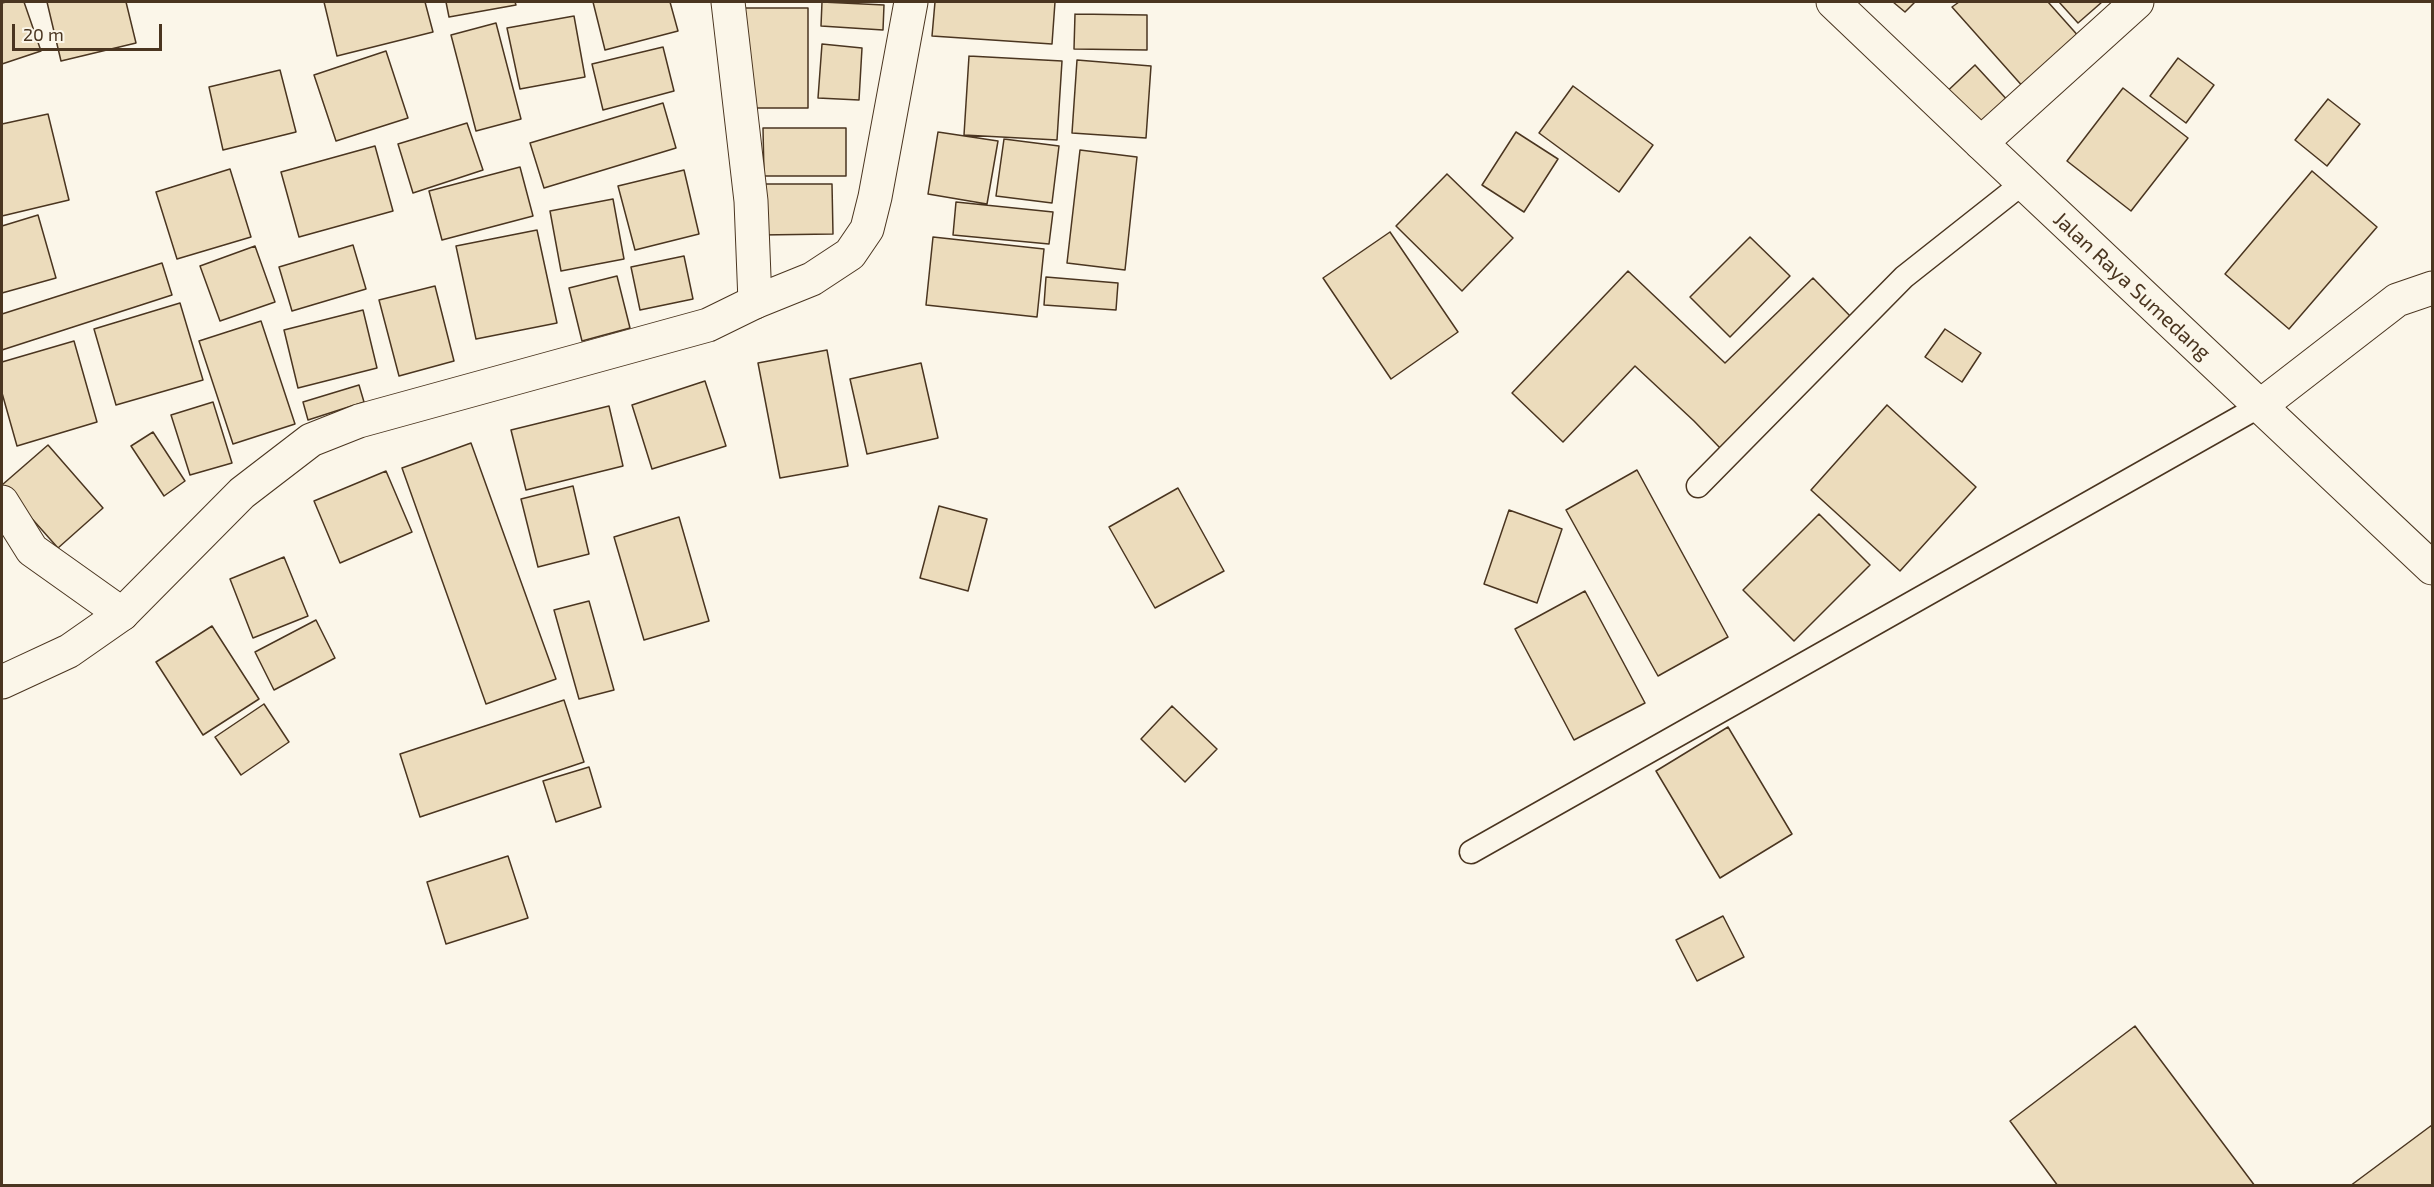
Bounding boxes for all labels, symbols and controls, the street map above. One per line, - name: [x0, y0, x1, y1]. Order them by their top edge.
- scale bar: [15, 12, 165, 50]
- text: 20 m: [23, 23, 64, 45]
- street label: Jalan Raya Sumedang: [2048, 207, 2216, 365]

